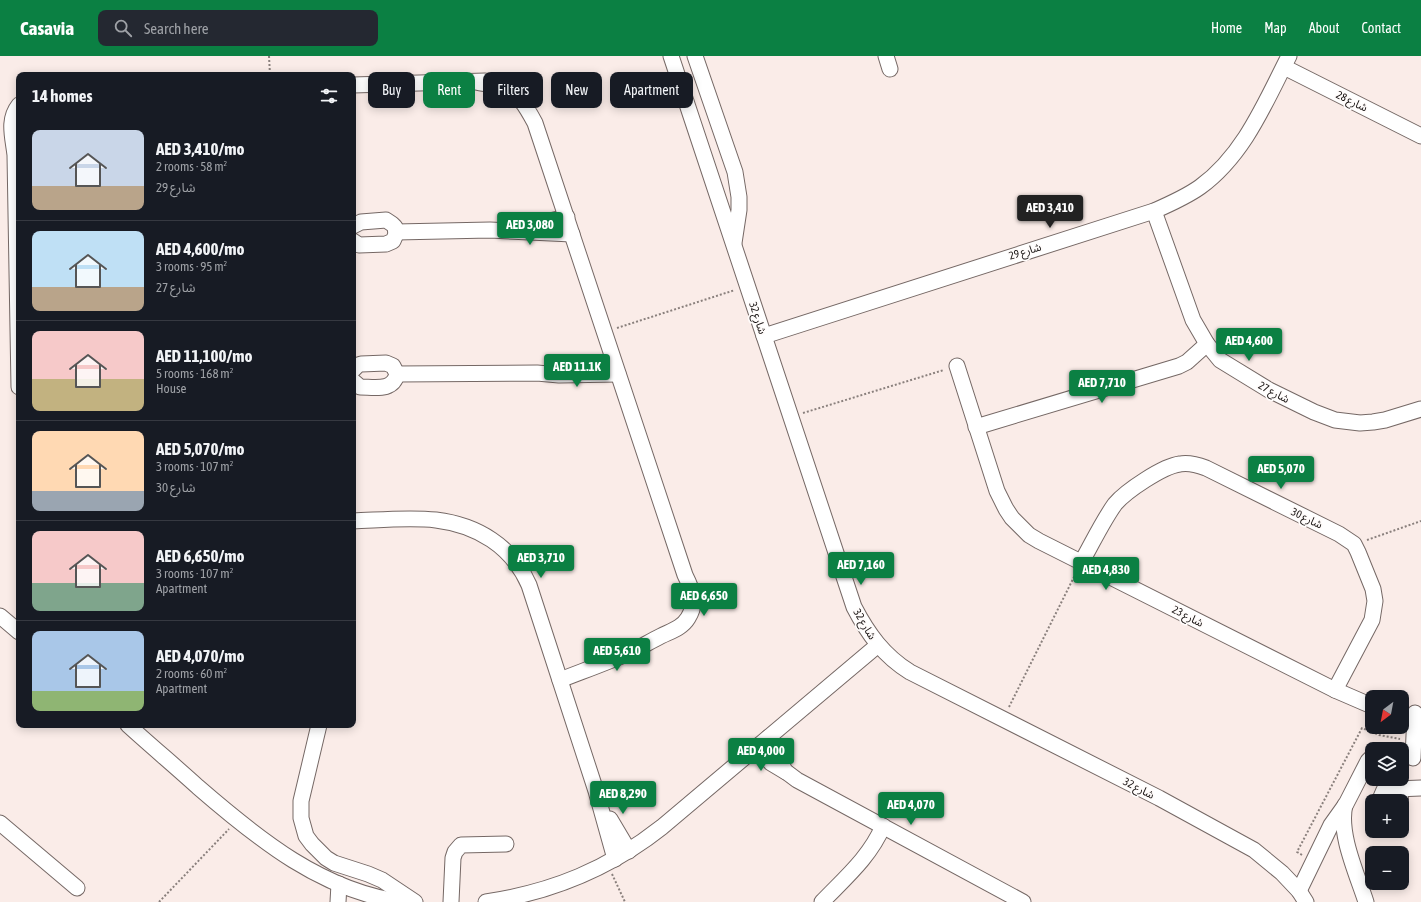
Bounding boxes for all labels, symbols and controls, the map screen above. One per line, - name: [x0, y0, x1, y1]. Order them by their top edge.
- search box: [98, 10, 378, 46]
- text: Casavia: [20, 17, 74, 39]
- icon: search: [112, 17, 134, 39]
- text: Search here: [144, 20, 209, 37]
- text: Home: [1211, 20, 1242, 36]
- text: Map: [1264, 20, 1287, 36]
- text: About: [1309, 20, 1340, 36]
- text: Contact: [1362, 20, 1401, 36]
- chip: Buy: [368, 72, 415, 108]
- chip: Rent: [423, 72, 475, 108]
- chip: Filters: [483, 72, 543, 108]
- chip: New: [551, 72, 602, 108]
- chip: Apartment: [610, 72, 693, 108]
- icon: filters: [318, 85, 340, 107]
- text: 14 homes: [32, 86, 93, 106]
- street label: شارع 28: [1334, 88, 1370, 116]
- text: AED 3,410/mo: [156, 139, 244, 159]
- icon: home: [64, 146, 112, 194]
- text: 2 rooms · 58 m²: [156, 159, 227, 174]
- text: شارع 29: [156, 180, 195, 195]
- pin: AED 3,410: [1004, 195, 1096, 229]
- text: AED 3,410: [1026, 200, 1074, 215]
- pin: AED 3,080: [484, 212, 576, 246]
- text: AED 3,080: [506, 217, 554, 232]
- text: AED 4,600/mo: [156, 239, 244, 259]
- street label: شارع 29: [1007, 240, 1044, 264]
- icon: home: [64, 247, 112, 295]
- text: 3 rooms · 95 m²: [156, 259, 227, 274]
- text: شارع 27: [156, 280, 195, 295]
- street label: شارع 32: [745, 300, 769, 337]
- pin: AED 4,600: [1203, 328, 1295, 362]
- text: AED 4,600: [1225, 333, 1273, 348]
- text: AED 11,100/mo: [156, 346, 252, 366]
- icon: home: [64, 347, 112, 395]
- pin: AED 11.1K: [531, 354, 623, 388]
- text: AED 11.1K: [553, 359, 601, 374]
- text: 5 rooms · 168 m²: [156, 366, 233, 381]
- pin: AED 7,710: [1056, 370, 1148, 404]
- text: AED 7,710: [1078, 375, 1126, 390]
- street label: شارع 27: [1256, 379, 1292, 407]
- text: House: [156, 381, 186, 396]
- text: AED 5,070/mo: [156, 439, 244, 459]
- icon: home: [64, 447, 112, 495]
- pin: AED 5,070: [1235, 456, 1327, 490]
- text: 3 rooms · 107 m²: [156, 459, 233, 474]
- text: AED 5,070: [1257, 461, 1305, 476]
- text: شارع 30: [156, 480, 195, 495]
- street label: شارع 30: [1289, 505, 1325, 533]
- pin: AED 3,710: [495, 545, 587, 579]
- text: AED 6,650/mo: [156, 546, 244, 566]
- icon: home: [64, 547, 112, 595]
- text: AED 3,710: [517, 550, 565, 565]
- pin: AED 7,160: [815, 552, 907, 586]
- text: AED 7,160: [837, 557, 885, 572]
- pin: AED 4,830: [1060, 557, 1152, 591]
- text: AED 4,830: [1082, 562, 1130, 577]
- text: 3 rooms · 107 m²: [156, 566, 233, 581]
- text: Apartment: [156, 581, 207, 596]
- pin: AED 6,650: [658, 583, 750, 617]
- text: AED 6,650: [680, 588, 728, 603]
- street label: شارع 23: [1170, 603, 1206, 631]
- street label: شارع 32: [850, 607, 879, 643]
- pin: AED 5,610: [571, 638, 663, 672]
- text: AED 5,610: [593, 643, 641, 658]
- text: AED 4,070/mo: [156, 646, 244, 666]
- icon: home: [64, 647, 112, 695]
- text: 2 rooms · 60 m²: [156, 666, 227, 681]
- text: Apartment: [156, 681, 207, 696]
- north arrow: [1365, 690, 1409, 734]
- map controls: [1365, 690, 1409, 890]
- pin: AED 4,000: [715, 738, 807, 772]
- button: layers: [1365, 742, 1409, 786]
- text: AED 4,000: [737, 743, 785, 758]
- street label: شارع 32: [1121, 775, 1157, 803]
- pin: AED 8,290: [577, 781, 669, 815]
- text: AED 8,290: [599, 786, 647, 801]
- pin: AED 4,070: [865, 792, 957, 826]
- button: +: [1365, 794, 1409, 838]
- text: AED 4,070: [887, 797, 935, 812]
- button: −: [1365, 846, 1409, 890]

